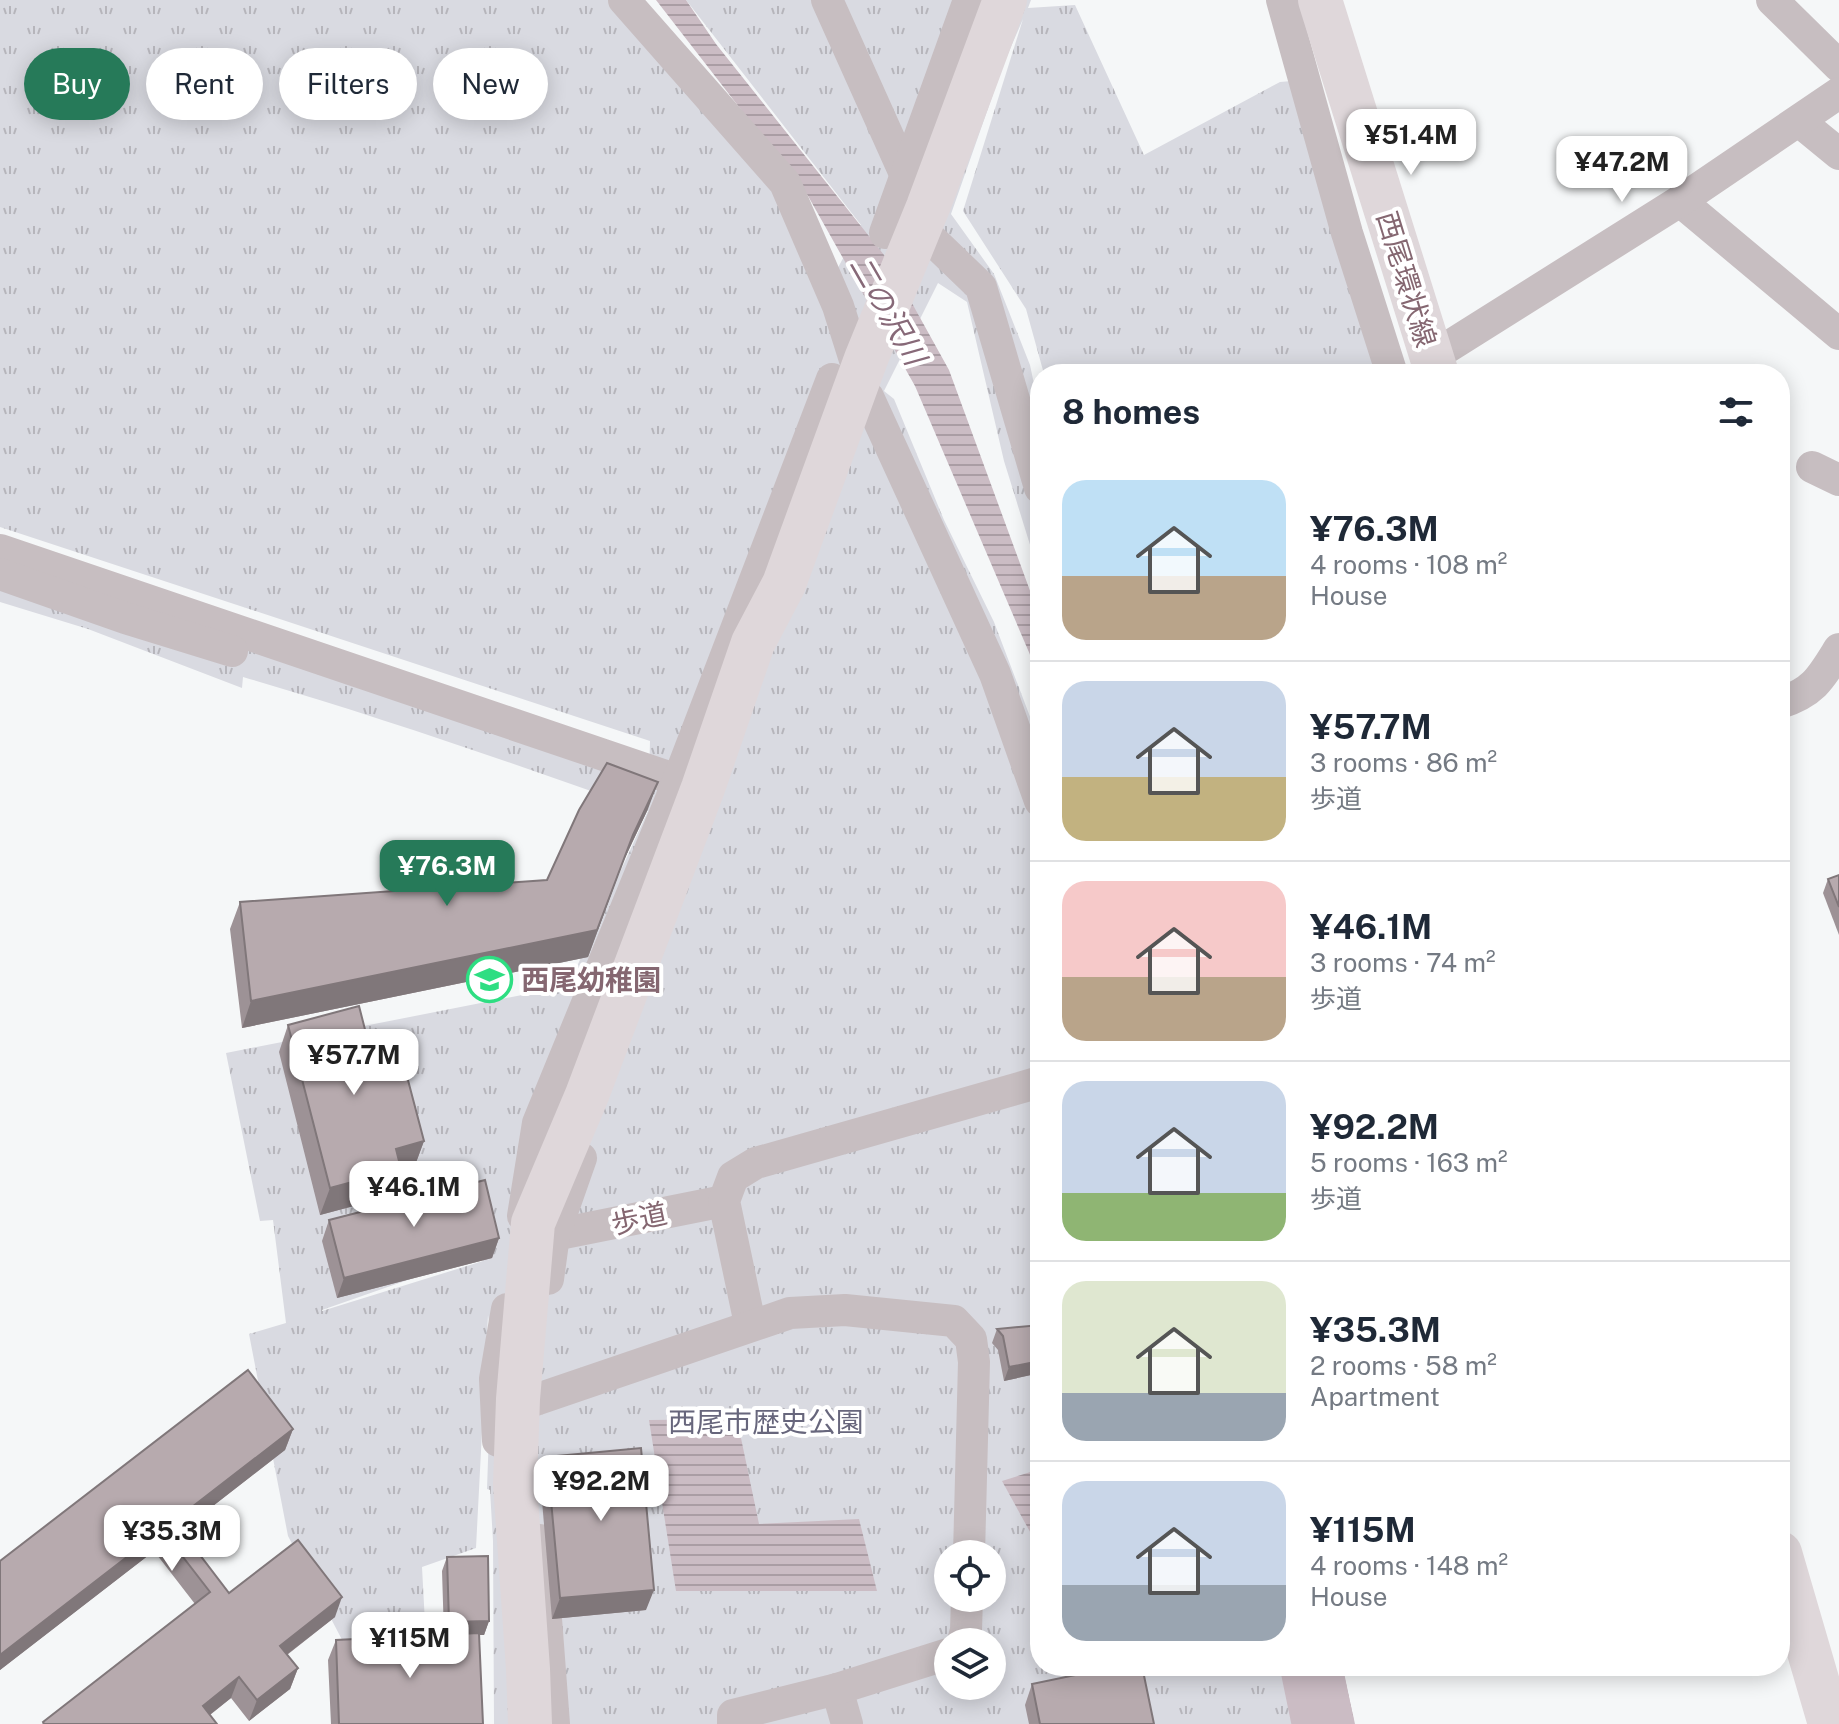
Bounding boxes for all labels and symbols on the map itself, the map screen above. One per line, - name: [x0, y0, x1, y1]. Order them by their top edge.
- pin: ¥51.4M: [1346, 109, 1476, 177]
- pin: ¥47.2M: [1557, 136, 1687, 204]
- street label: 西尾環状線: [1371, 207, 1443, 351]
- water label: 二の沢川: [842, 249, 935, 374]
- pin: ¥76.3M: [382, 840, 512, 908]
- school or university icon: 西尾幼稚園: [466, 955, 514, 1003]
- place label: 西尾幼稚園: [521, 963, 661, 996]
- pin: ¥57.7M: [289, 1029, 419, 1097]
- pin: ¥46.1M: [349, 1161, 479, 1229]
- street label: 歩道: [608, 1196, 670, 1240]
- park label: 西尾市歴史公園: [668, 1405, 864, 1438]
- pin: ¥92.2M: [536, 1455, 666, 1523]
- pin: ¥35.3M: [107, 1505, 237, 1573]
- pin: ¥115M: [354, 1612, 466, 1680]

